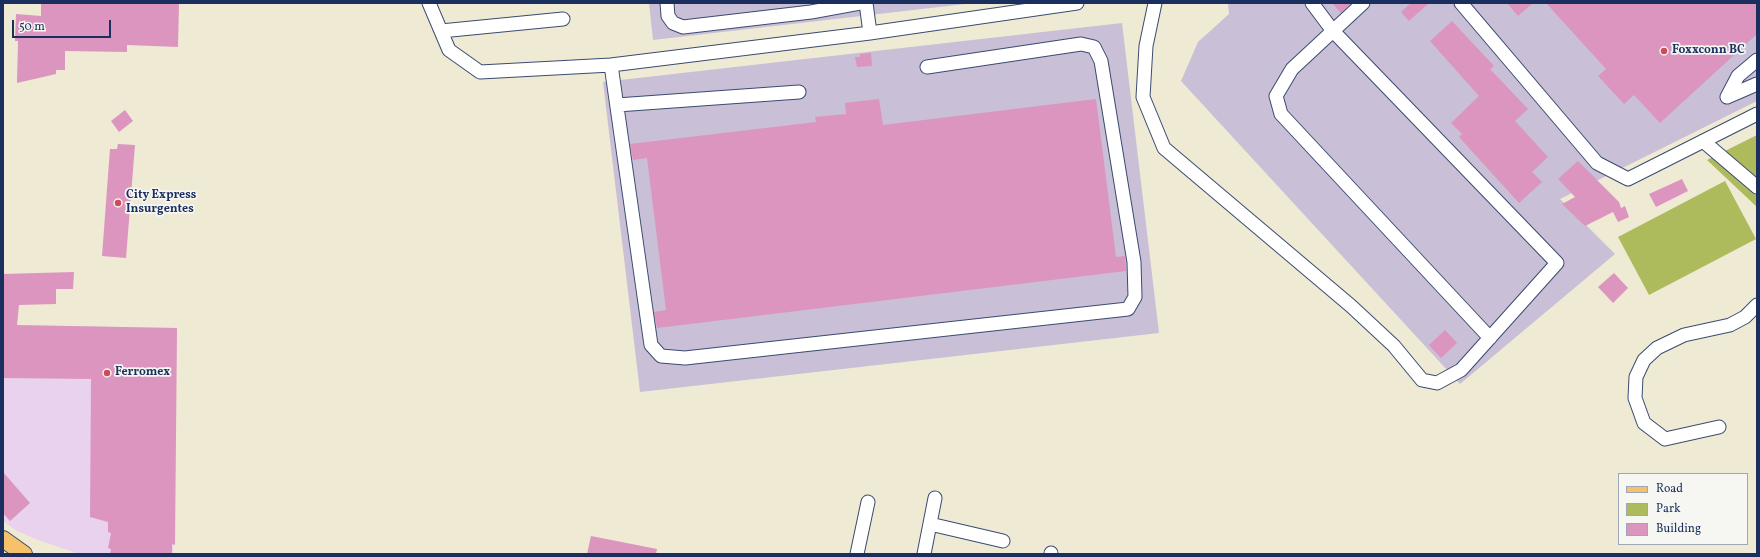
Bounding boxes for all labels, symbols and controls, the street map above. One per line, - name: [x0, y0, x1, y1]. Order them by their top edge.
- scale bar: [14, 12, 113, 38]
- text: 50 m: [19, 19, 45, 35]
- place label: Foxxconn BC: [1672, 44, 1745, 58]
- marker: Foxxconn BC: [1659, 46, 1669, 56]
- place label: City Express Insurgentes: [126, 189, 196, 217]
- marker: City Express Insurgentes: [113, 198, 123, 208]
- place label: Ferromex: [115, 366, 170, 380]
- marker: Ferromex: [102, 368, 112, 378]
- legend: [1618, 473, 1748, 545]
- text: Road: [1656, 481, 1683, 497]
- text: Park: [1656, 501, 1681, 517]
- text: Building: [1656, 521, 1701, 537]

